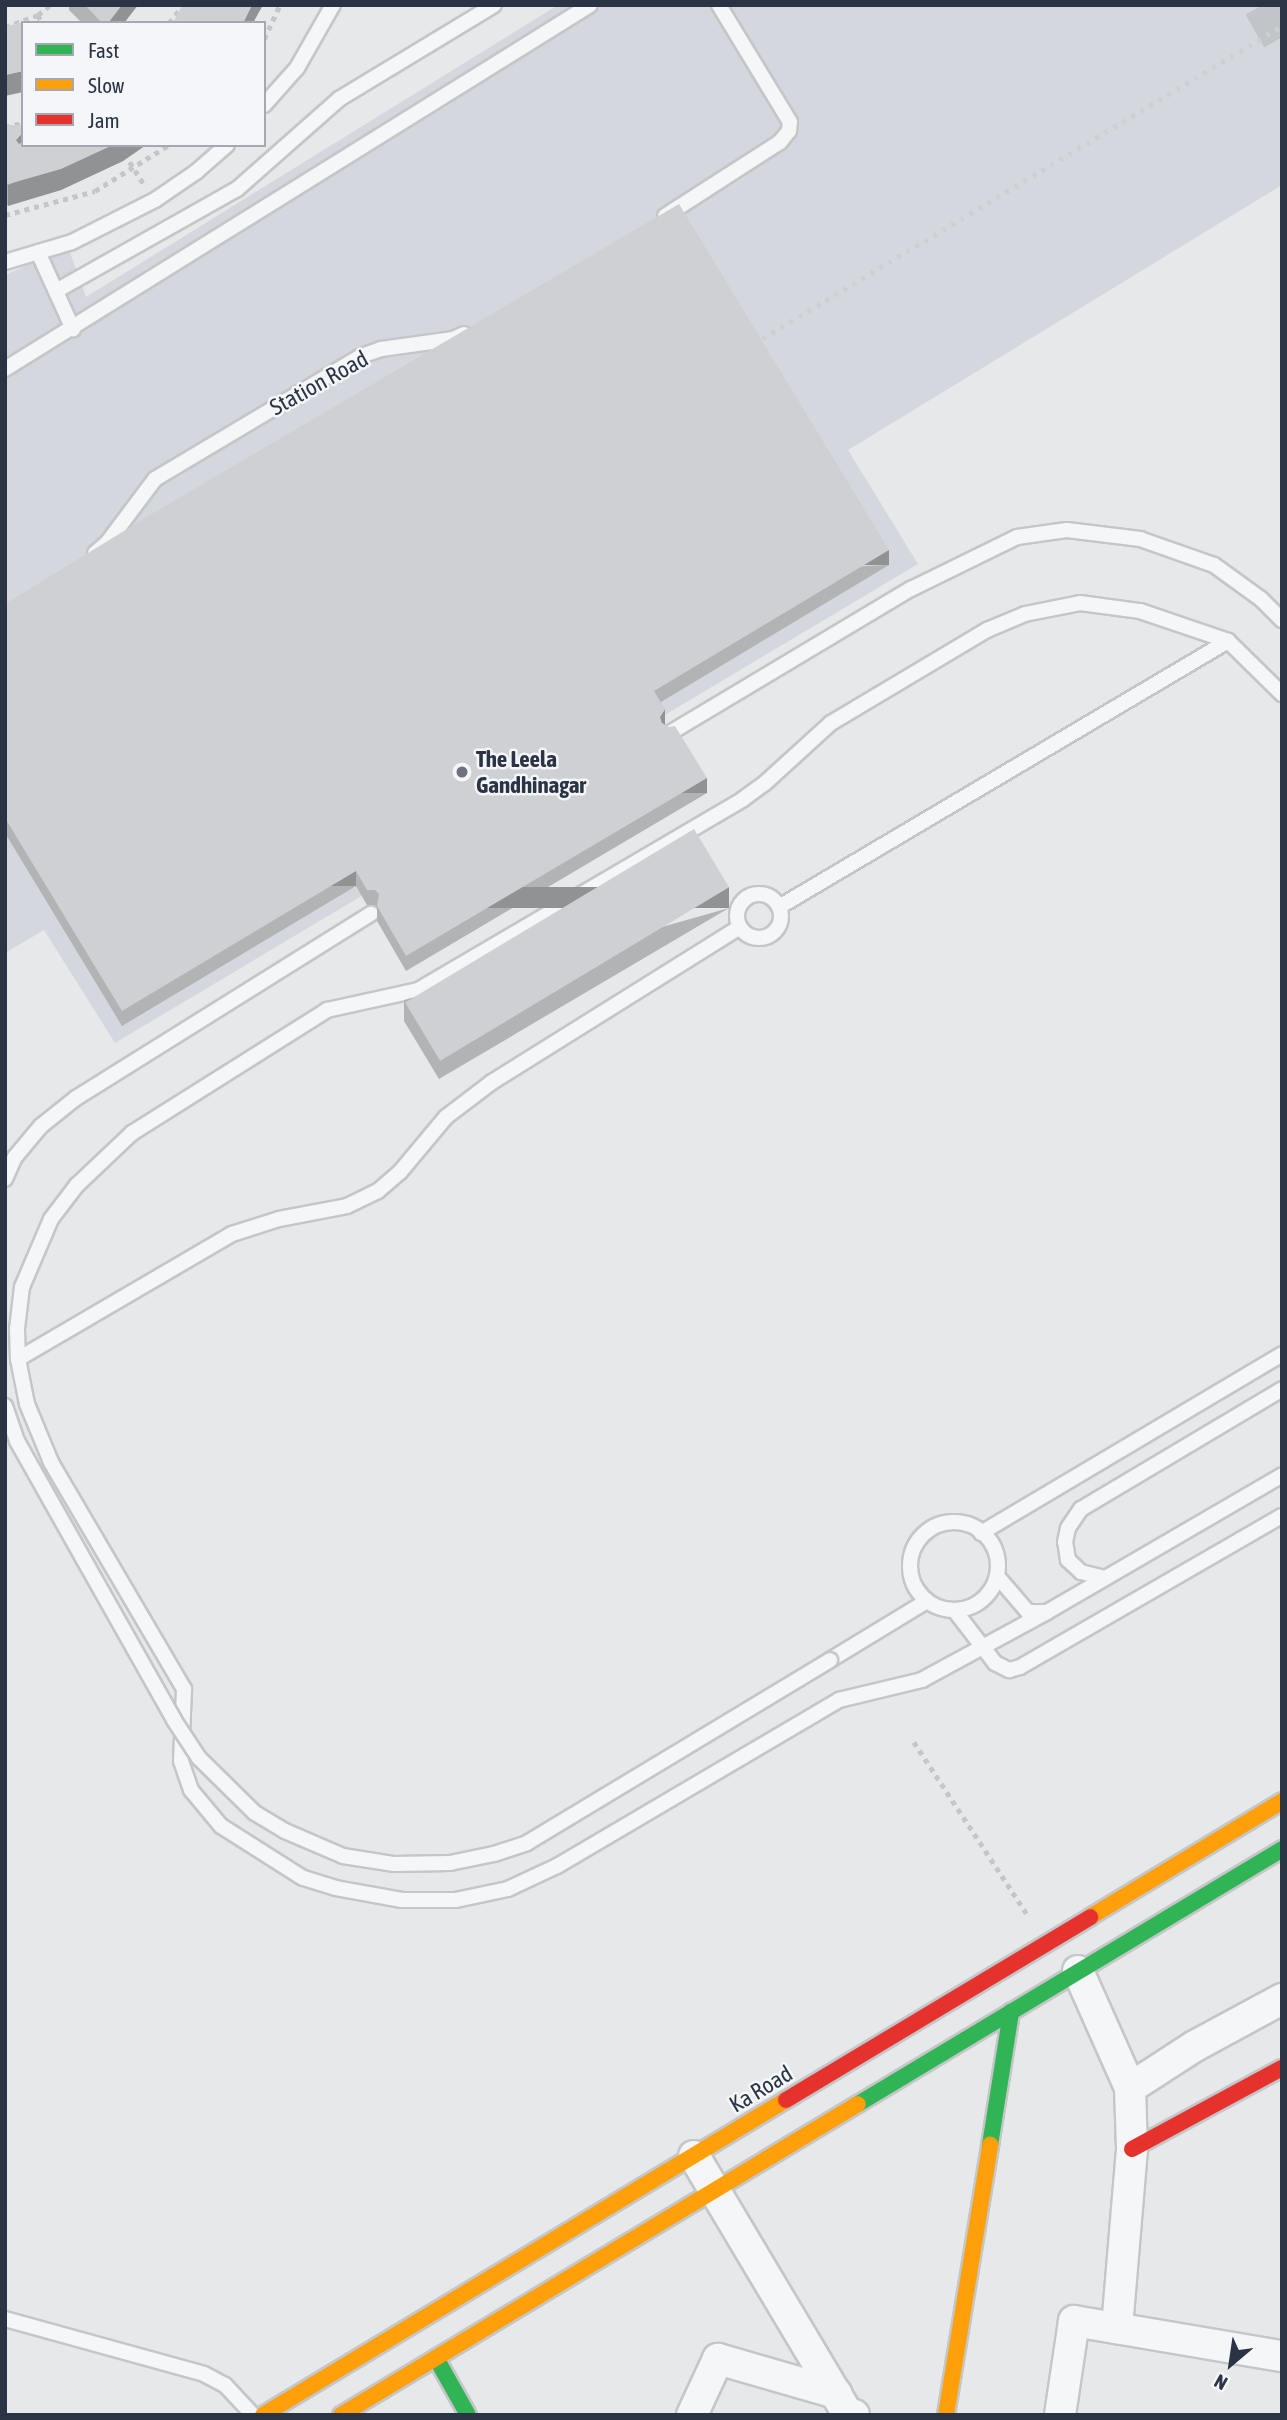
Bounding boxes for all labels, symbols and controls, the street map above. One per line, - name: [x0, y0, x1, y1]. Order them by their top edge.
- legend: [21, 21, 266, 147]
- text: Fast: [88, 38, 119, 62]
- text: Slow: [88, 73, 124, 97]
- text: Jam: [88, 108, 120, 132]
- street label: Station Road: [265, 345, 373, 421]
- place label: The Leela Gandhinagar: [476, 745, 586, 799]
- marker: The Leela Gandhinagar: [454, 764, 470, 780]
- street label: Ka Road: [725, 2060, 797, 2118]
- north arrow: [1196, 2329, 1266, 2399]
- text: N: [1211, 2370, 1231, 2395]

